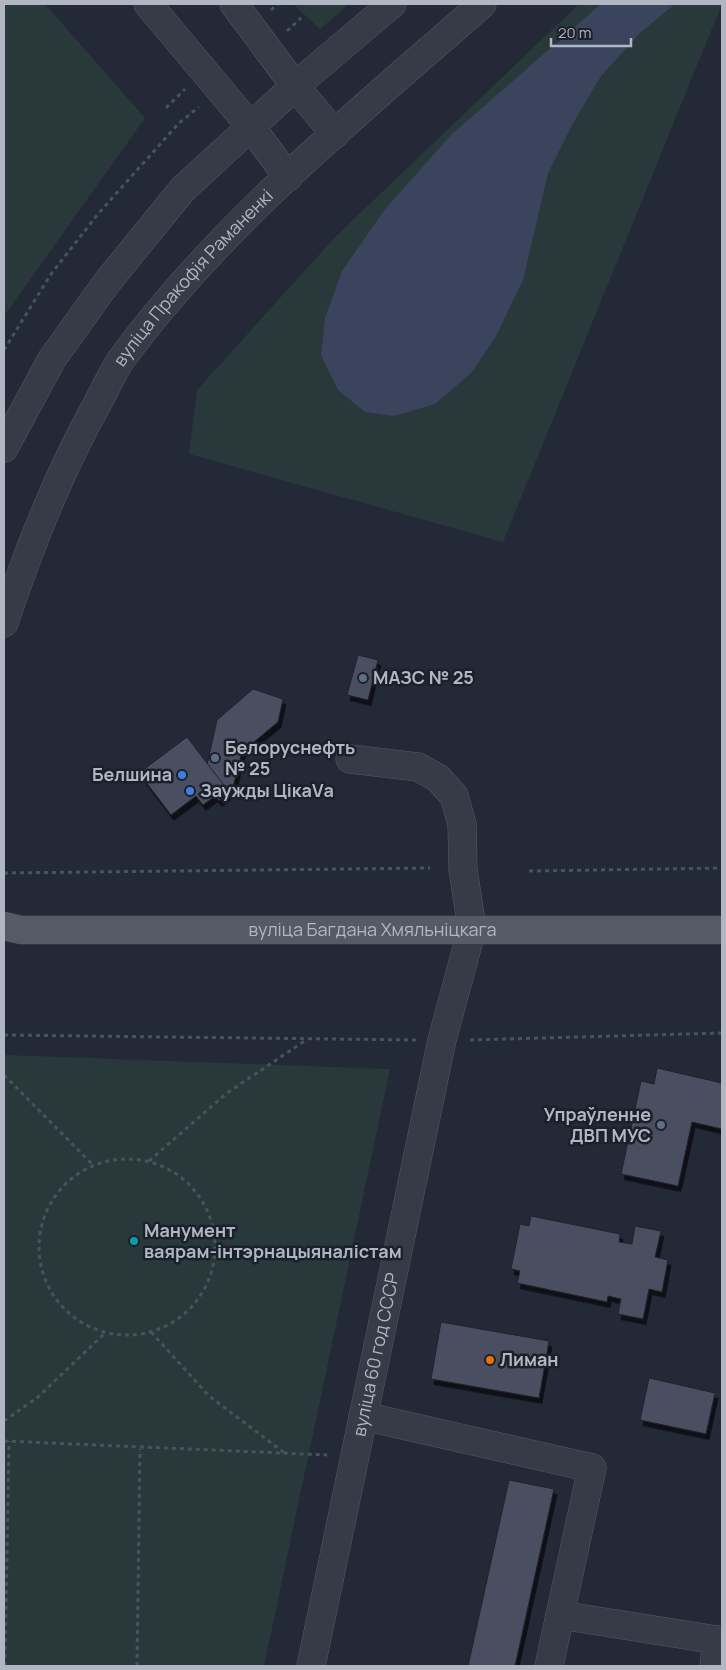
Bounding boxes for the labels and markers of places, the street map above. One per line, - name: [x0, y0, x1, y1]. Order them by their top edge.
- place label: МАЗС № 25: [373, 665, 474, 689]
- marker: МАЗС № 25: [357, 672, 369, 684]
- place label: Белоруснефть № 25: [225, 735, 355, 780]
- marker: Белоруснефть № 25: [209, 752, 221, 764]
- place label: Белшина: [92, 762, 172, 786]
- marker: Белшина: [176, 769, 188, 781]
- place label: Заужды ЦікаVа: [200, 778, 334, 802]
- marker: Заужды ЦікаVа: [184, 785, 196, 797]
- place label: Упраўленне ДВП МУС: [544, 1102, 651, 1147]
- marker: Упраўленне ДВП МУС: [655, 1119, 667, 1131]
- place label: Манумент ваярам-інтэрнацыяналістам: [144, 1218, 402, 1263]
- marker: Манумент ваярам-інтэрнацыяналістам: [128, 1235, 140, 1247]
- place label: Лиман: [500, 1347, 559, 1371]
- marker: Лиман: [484, 1354, 496, 1366]

